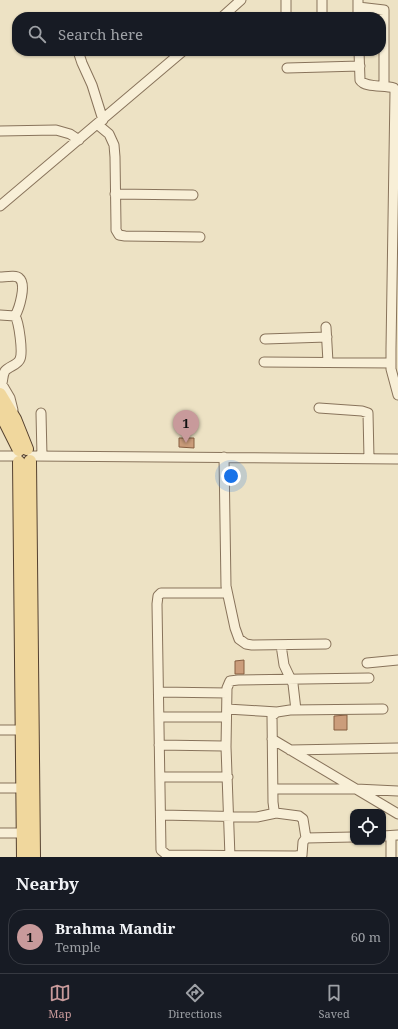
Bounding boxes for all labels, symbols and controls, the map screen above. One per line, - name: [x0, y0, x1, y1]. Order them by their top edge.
- search box: [12, 12, 386, 56]
- icon: search: [26, 23, 48, 45]
- text: Search here: [58, 24, 143, 44]
- pin: 1: [173, 410, 199, 443]
- your location: [221, 466, 241, 486]
- map controls: [350, 809, 386, 845]
- button: locate: [350, 809, 386, 845]
- text: Nearby: [16, 872, 79, 895]
- text: Brahma Mandir: [55, 918, 175, 938]
- text: 1: [26, 928, 34, 946]
- text: 60 m: [351, 928, 381, 946]
- text: Temple: [55, 938, 101, 956]
- tab: Map: [48, 982, 72, 1021]
- tab: Directions: [168, 982, 222, 1021]
- tab: Saved: [319, 982, 350, 1021]

